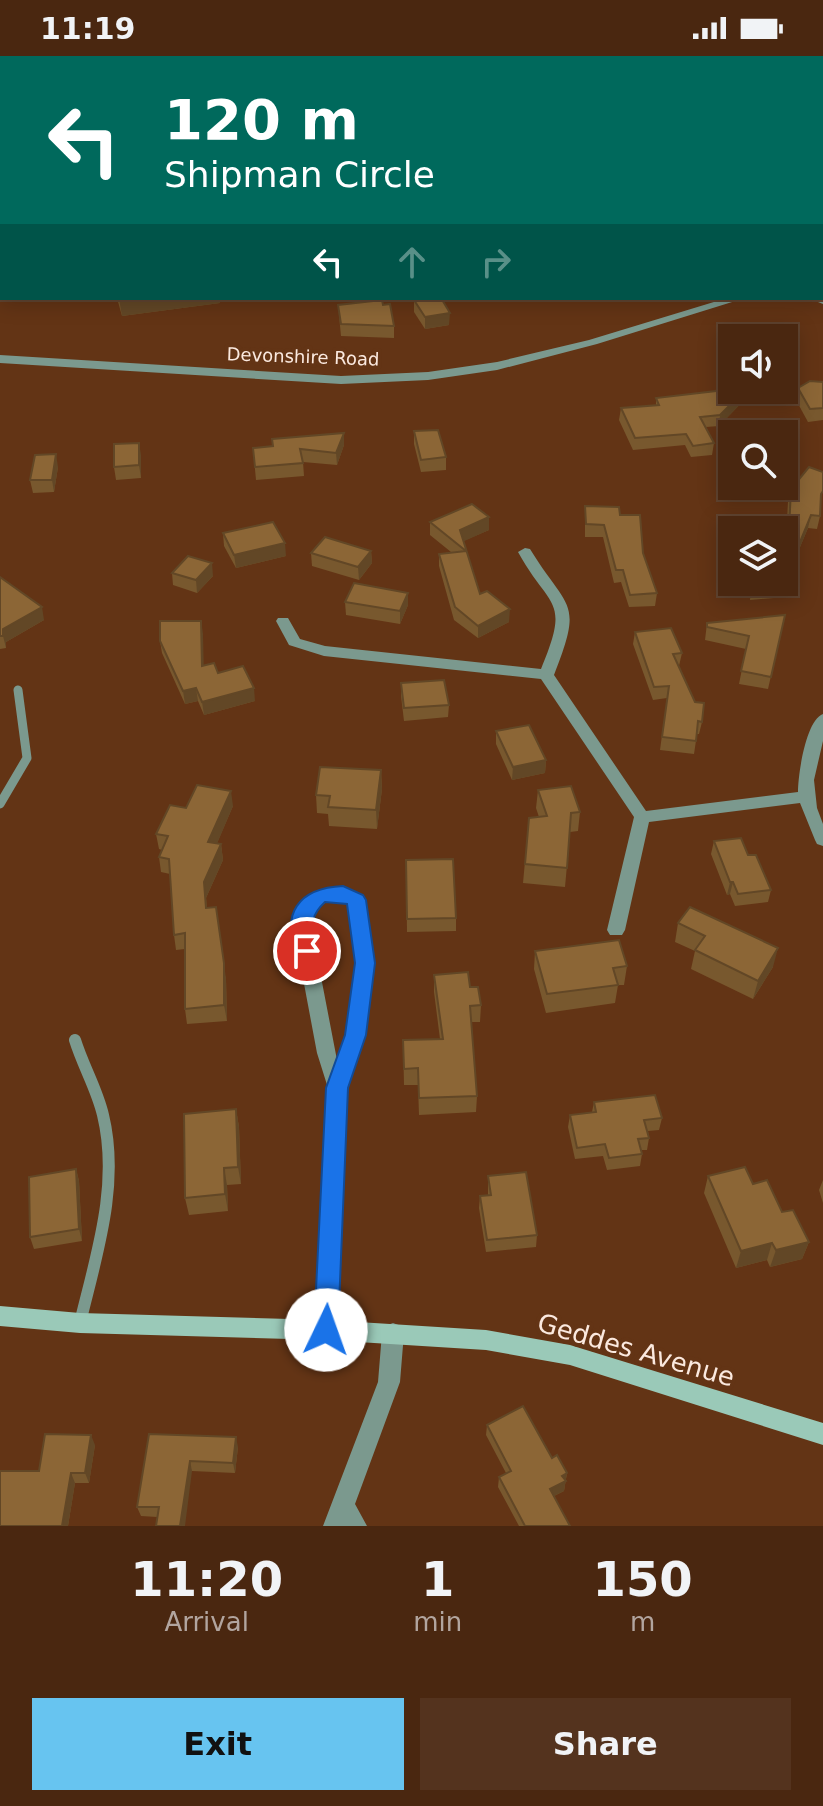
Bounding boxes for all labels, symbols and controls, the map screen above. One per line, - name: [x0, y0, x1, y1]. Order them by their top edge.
- text: 11:19: [40, 11, 136, 46]
- text: 120 m: [164, 87, 359, 152]
- icon: left: [32, 88, 136, 192]
- text: Shipman Circle: [164, 154, 435, 195]
- icon: left: [306, 240, 350, 284]
- icon: ahead: [390, 240, 434, 284]
- icon: right: [474, 240, 518, 284]
- map controls: [718, 324, 798, 596]
- button: sound: [718, 324, 798, 404]
- street label: Devonshire Road: [226, 343, 380, 370]
- button: search: [718, 420, 798, 500]
- button: layers: [718, 516, 798, 596]
- pin: [273, 917, 341, 985]
- icon: arrive: [285, 929, 329, 973]
- position arrow: [284, 1288, 368, 1372]
- street label: Geddes Avenue: [534, 1308, 738, 1392]
- text: 11:20: [130, 1551, 283, 1607]
- text: 1: [421, 1551, 454, 1607]
- text: 150: [593, 1551, 693, 1607]
- text: Arrival: [164, 1607, 249, 1637]
- text: min: [413, 1607, 462, 1637]
- text: m: [630, 1607, 655, 1637]
- button: Exit: [32, 1698, 404, 1790]
- button: Share: [420, 1698, 791, 1790]

